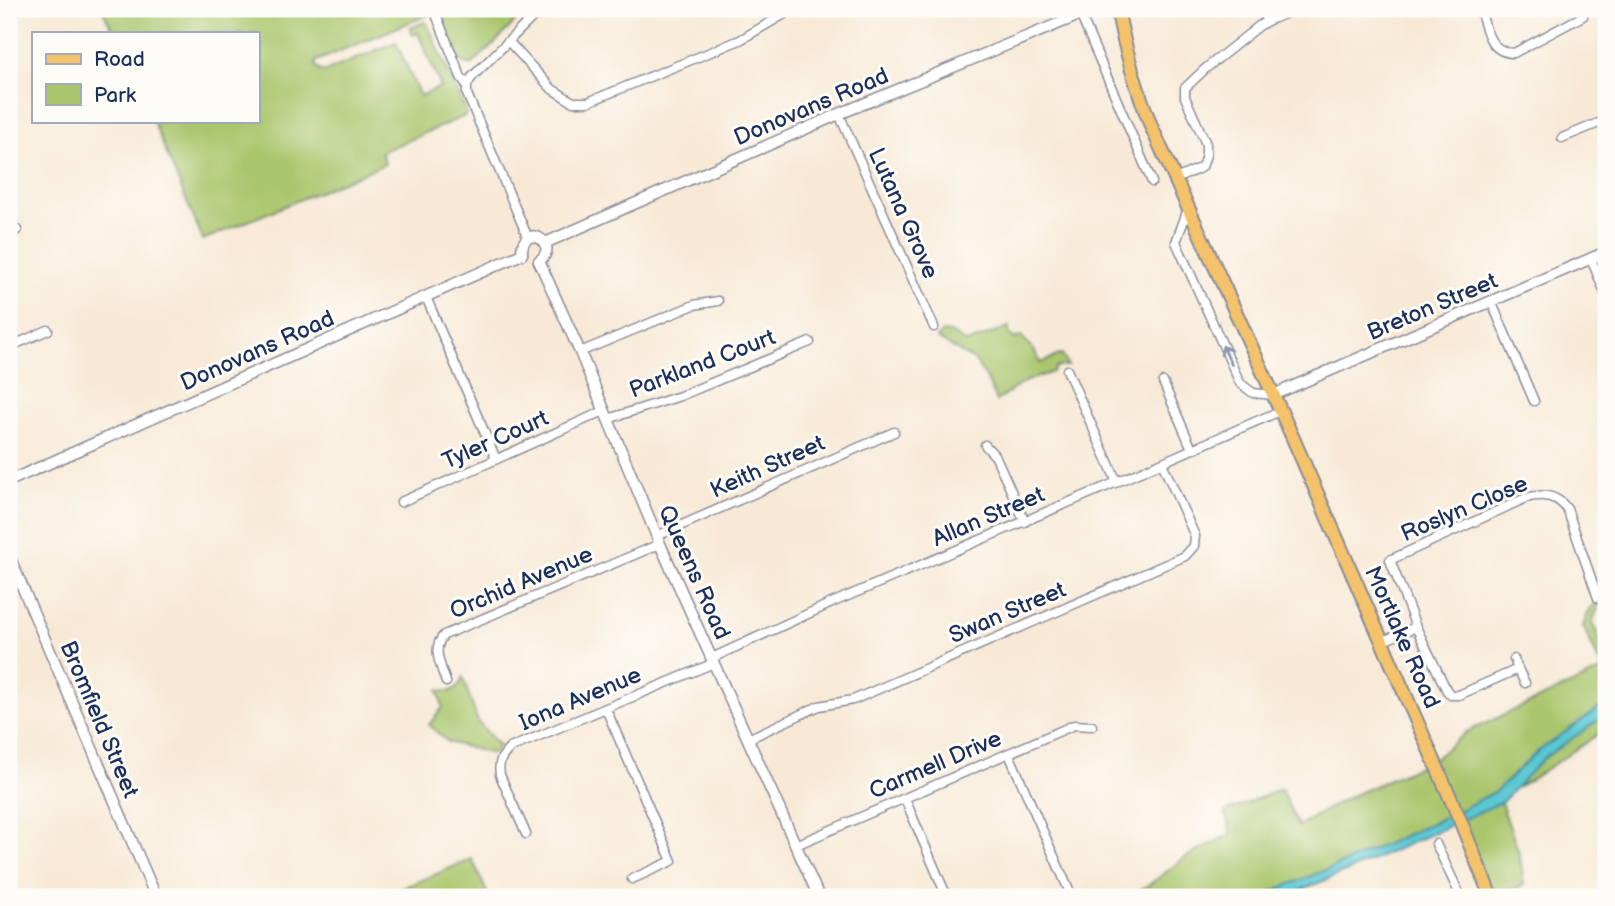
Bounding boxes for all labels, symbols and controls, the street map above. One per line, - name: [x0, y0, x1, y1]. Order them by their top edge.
- legend: [32, 32, 259, 122]
- text: Road: [94, 47, 145, 72]
- street label: Donovans Road: [730, 62, 893, 152]
- text: Park: [94, 83, 137, 108]
- street label: Lutana Grove: [862, 144, 944, 283]
- street label: Breton Street: [1363, 267, 1502, 347]
- street label: Donovans Road: [176, 304, 339, 397]
- street label: Parkland Court: [625, 323, 779, 405]
- one-way arrow: [1220, 344, 1233, 366]
- street label: Tyler Court: [438, 404, 553, 476]
- street label: Keith Street: [706, 429, 829, 505]
- street label: Roslyn Close: [1397, 470, 1532, 548]
- street label: Allan Street: [928, 481, 1049, 553]
- street label: Queens Road: [652, 501, 736, 644]
- street label: Orchid Avenue: [446, 540, 597, 626]
- street label: Mortlake Road: [1358, 562, 1446, 713]
- street label: Swan Street: [945, 576, 1070, 650]
- street label: Bromfield Street: [53, 637, 145, 802]
- street label: Iona Avenue: [515, 661, 646, 737]
- street label: Carmell Drive: [865, 725, 1006, 805]

